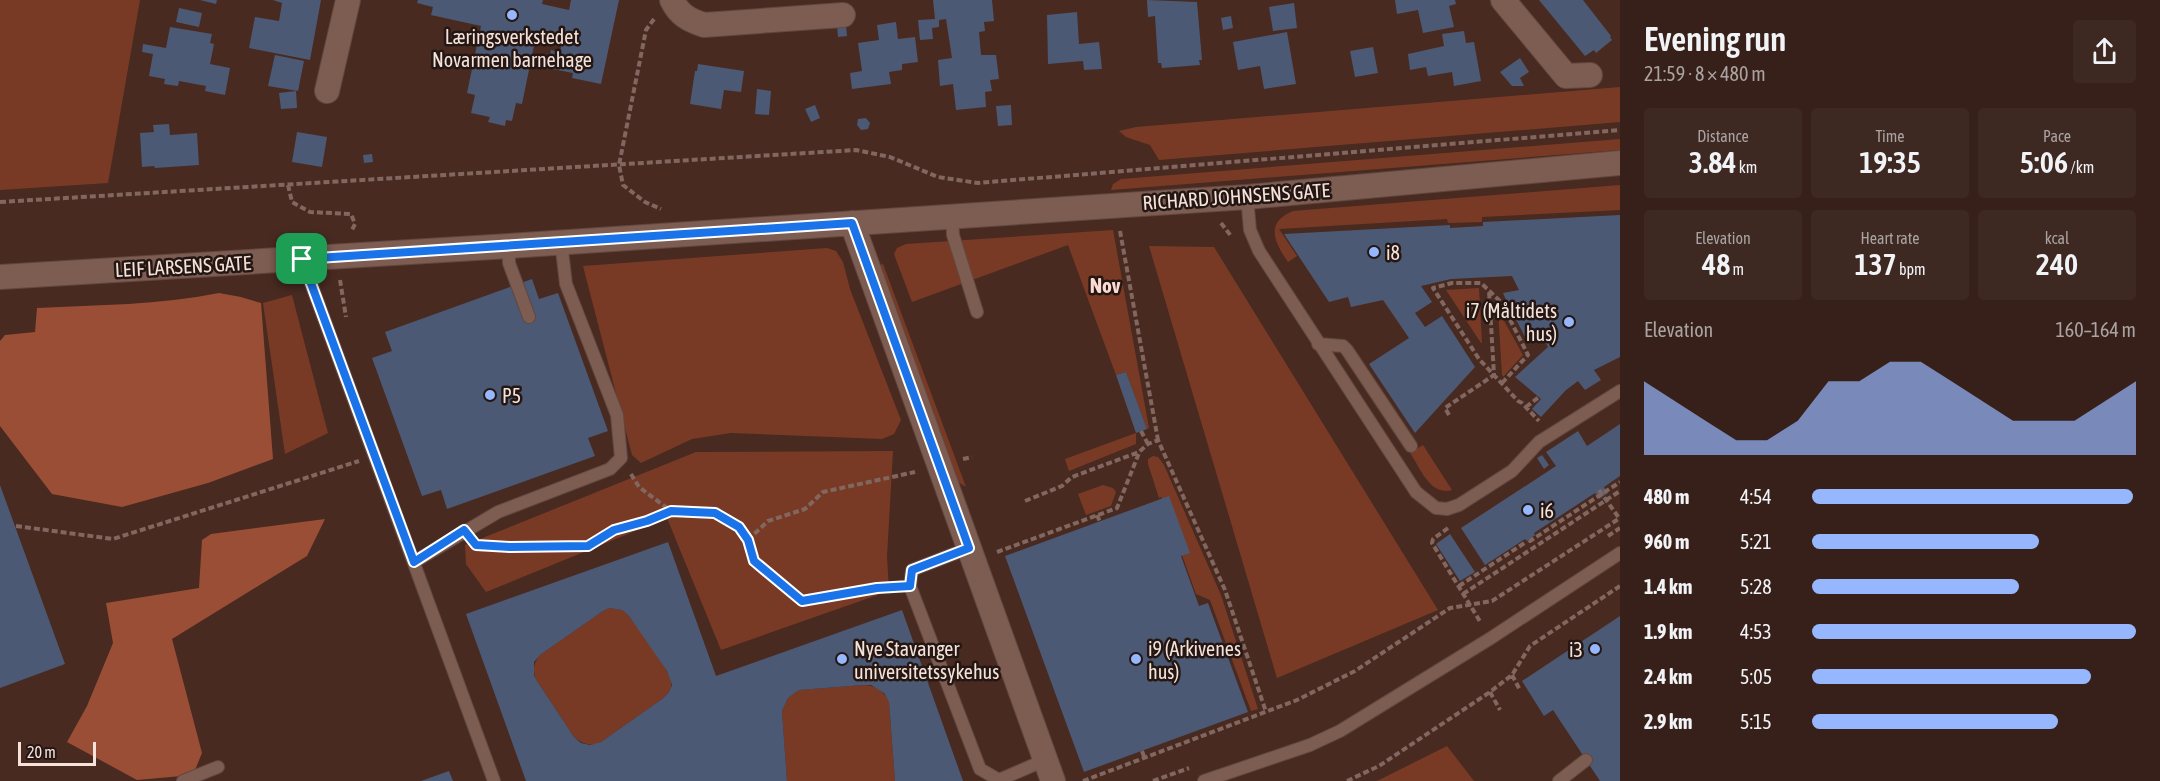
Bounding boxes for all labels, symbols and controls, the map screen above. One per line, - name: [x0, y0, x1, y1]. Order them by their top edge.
- marker: Læringsverkstedet Novarmen barnehage: [505, 8, 519, 22]
- text: Evening run: [1644, 20, 1786, 58]
- button: share: [2073, 20, 2136, 83]
- place label: Læringsverkstedet Novarmen barnehage: [432, 25, 592, 71]
- text: 21:59 · 8 × 480 m: [1644, 62, 1766, 85]
- text: Distance: [1697, 127, 1749, 145]
- text: Time: [1875, 127, 1905, 145]
- text: Pace: [2043, 127, 2071, 145]
- text: 3.84: [1689, 145, 1736, 179]
- text: 19:35: [1859, 145, 1921, 179]
- text: 5:06: [2020, 145, 2068, 179]
- text: km: [1736, 158, 1757, 176]
- text: /km: [2068, 158, 2094, 176]
- street label: RICHARD JOHNSENS GATE: [1142, 178, 1331, 214]
- text: Elevation: [1695, 229, 1751, 247]
- text: Heart rate: [1861, 229, 1919, 247]
- text: kcal: [2045, 229, 2069, 247]
- pin: [276, 233, 327, 284]
- place label: i8: [1386, 241, 1400, 264]
- icon: arrive: [285, 242, 318, 275]
- marker: i8: [1367, 245, 1381, 259]
- text: 48: [1702, 247, 1730, 281]
- text: 137: [1854, 247, 1897, 281]
- text: 240: [2036, 247, 2078, 281]
- street label: LEIF LARSENS GATE: [114, 251, 252, 281]
- text: m: [1730, 260, 1744, 278]
- text: bpm: [1897, 260, 1926, 278]
- district label: Nov: [1090, 273, 1121, 297]
- place label: i7 (Måltidets hus): [1466, 299, 1557, 345]
- marker: i7 (Måltidets hus): [1562, 315, 1576, 329]
- text: Elevation: [1644, 318, 1713, 341]
- text: 160–164 m: [2055, 318, 2136, 341]
- place label: P5: [502, 384, 521, 407]
- marker: P5: [483, 388, 497, 402]
- text: 480 m: [1644, 485, 1689, 508]
- text: 4:54: [1740, 485, 1772, 508]
- place label: i6: [1540, 499, 1554, 522]
- marker: i6: [1521, 503, 1535, 517]
- text: 960 m: [1644, 530, 1689, 553]
- text: 5:21: [1740, 530, 1772, 553]
- text: 1.4 km: [1644, 575, 1692, 598]
- text: 5:28: [1740, 575, 1772, 598]
- text: 1.9 km: [1644, 620, 1692, 643]
- text: 4:53: [1740, 620, 1772, 643]
- place label: Nye Stavanger universitetssykehus: [854, 637, 999, 683]
- place label: i9 (Arkivenes hus): [1148, 637, 1241, 683]
- place label: i3: [1569, 638, 1583, 661]
- marker: i3: [1588, 642, 1602, 656]
- marker: Nye Stavanger universitetssykehus: [835, 652, 849, 666]
- marker: i9 (Arkivenes hus): [1129, 652, 1143, 666]
- text: 2.4 km: [1644, 665, 1692, 688]
- text: 5:05: [1740, 665, 1772, 688]
- text: 2.9 km: [1644, 710, 1692, 733]
- text: 5:15: [1740, 710, 1772, 733]
- scale bar: [18, 739, 96, 766]
- text: 20 m: [27, 743, 56, 761]

